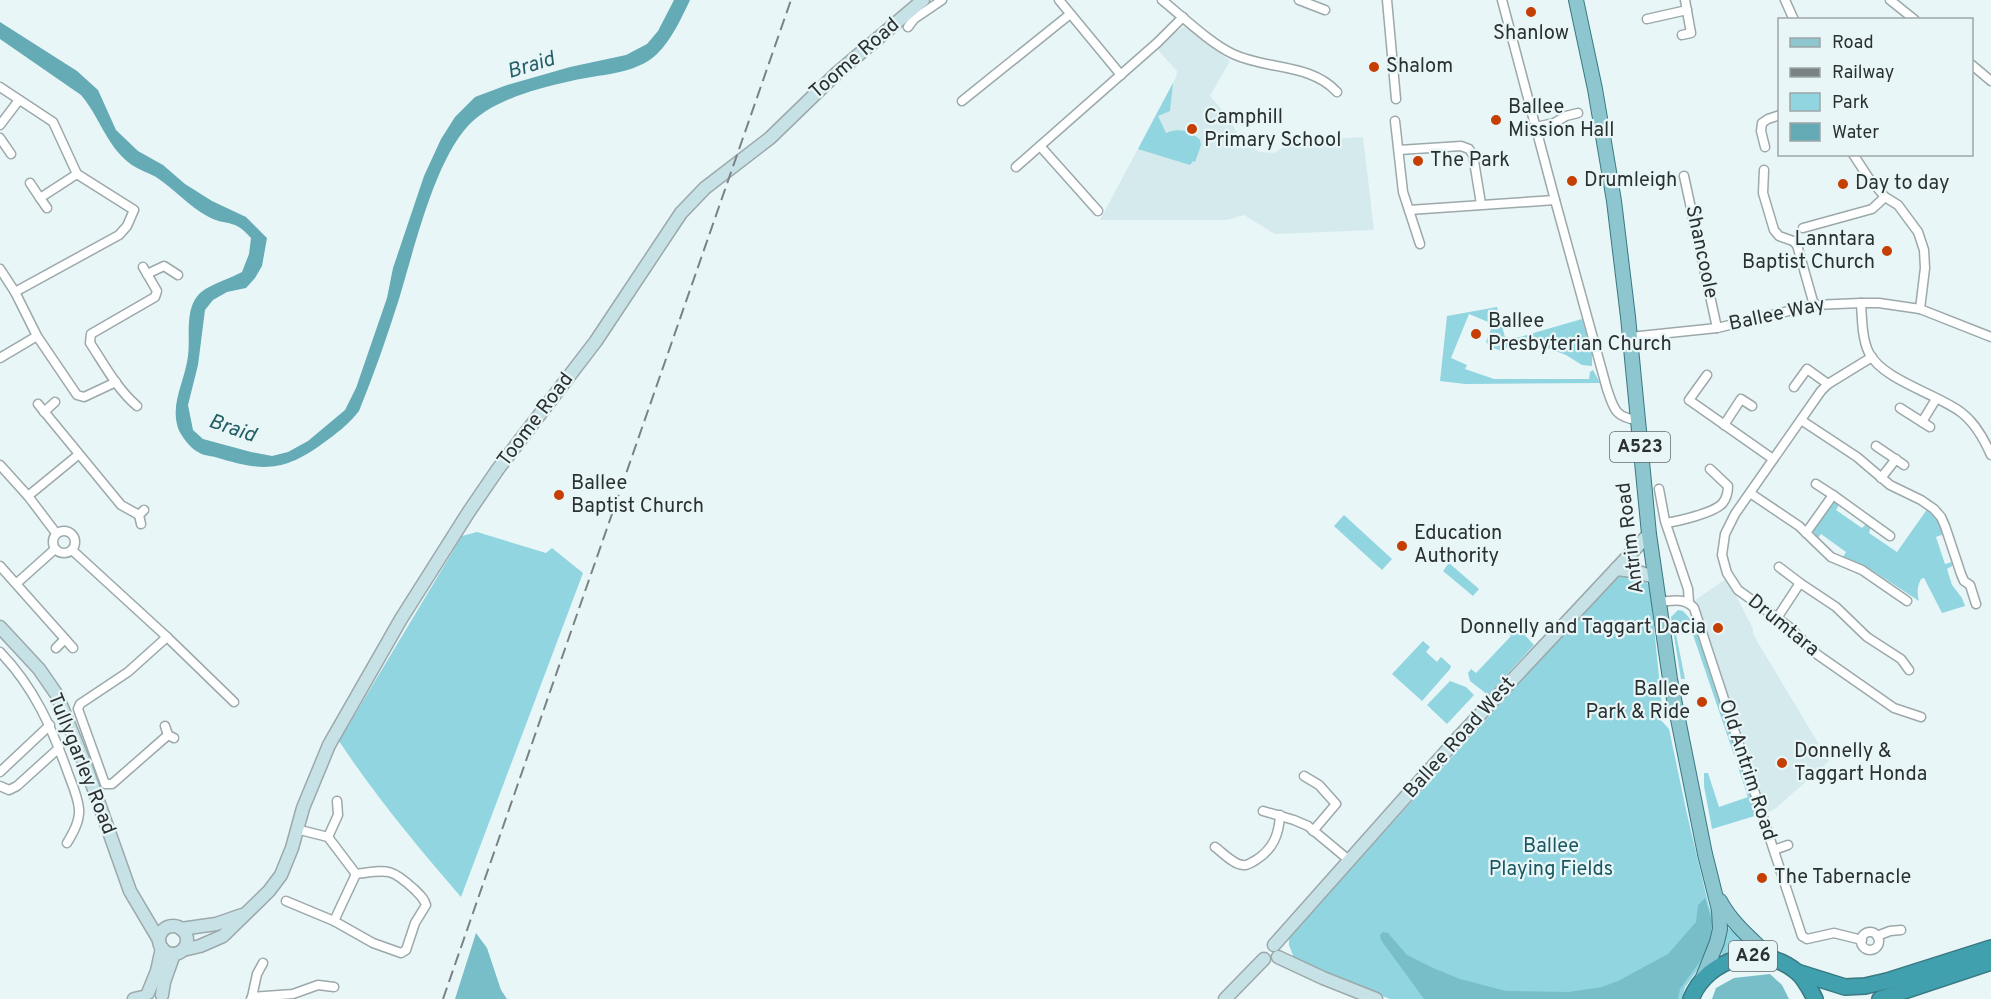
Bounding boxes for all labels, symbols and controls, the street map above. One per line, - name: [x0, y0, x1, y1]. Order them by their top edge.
- marker: Shanlow: [1524, 5, 1538, 19]
- street label: Toome Road: [804, 13, 906, 105]
- legend: [1778, 18, 1973, 156]
- place label: Shanlow: [1493, 21, 1569, 47]
- text: Road: [1832, 32, 1874, 55]
- water label: Braid: [504, 46, 559, 86]
- place label: Shalom: [1386, 54, 1453, 80]
- marker: Shalom: [1367, 60, 1381, 74]
- text: Railway: [1832, 62, 1894, 85]
- text: Park: [1832, 92, 1869, 115]
- place label: Ballee Mission Hall: [1508, 95, 1614, 144]
- place label: Camphill Primary School: [1204, 105, 1341, 154]
- marker: Ballee Mission Hall: [1489, 113, 1503, 127]
- marker: Camphill Primary School: [1185, 122, 1199, 136]
- text: Water: [1832, 122, 1879, 145]
- place label: The Park: [1430, 148, 1510, 174]
- marker: The Park: [1411, 154, 1425, 168]
- place label: Drumleigh: [1584, 168, 1677, 194]
- place label: Day to day: [1855, 171, 1950, 197]
- marker: Drumleigh: [1565, 174, 1579, 188]
- marker: Day to day: [1836, 177, 1850, 191]
- street label: Shancoole: [1678, 203, 1724, 301]
- place label: Lanntara Baptist Church: [1742, 227, 1875, 276]
- marker: Lanntara Baptist Church: [1880, 244, 1894, 258]
- street label: Ballee Way: [1726, 292, 1828, 338]
- place label: Ballee Presbyterian Church: [1488, 309, 1672, 358]
- marker: Ballee Presbyterian Church: [1469, 327, 1483, 341]
- street label: Toome Road: [492, 368, 580, 472]
- water label: Braid: [205, 408, 261, 450]
- road number: A523: [1610, 432, 1670, 462]
- place label: Ballee Baptist Church: [571, 471, 704, 520]
- street label: Antrim Road: [1611, 481, 1651, 595]
- marker: Ballee Baptist Church: [552, 488, 566, 502]
- place label: Education Authority: [1414, 521, 1502, 570]
- marker: Education Authority: [1395, 539, 1409, 553]
- street label: Drumtara: [1742, 589, 1824, 663]
- place label: Donnelly and Taggart Dacia: [1460, 615, 1706, 641]
- marker: Donnelly and Taggart Dacia: [1711, 621, 1725, 635]
- street label: Ballee Road West: [1398, 672, 1522, 804]
- place label: Ballee Park & Ride: [1585, 677, 1690, 726]
- street label: Tullygarley Road: [41, 690, 121, 838]
- marker: Ballee Park & Ride: [1695, 695, 1709, 709]
- street label: Old Antrim Road: [1712, 696, 1782, 844]
- place label: Donnelly & Taggart Honda: [1794, 739, 1927, 788]
- marker: Donnelly & Taggart Honda: [1775, 756, 1789, 770]
- park label: Ballee Playing Fields: [1489, 834, 1613, 883]
- place label: The Tabernacle: [1774, 865, 1911, 891]
- marker: The Tabernacle: [1755, 871, 1769, 885]
- road number: A26: [1729, 941, 1777, 971]

